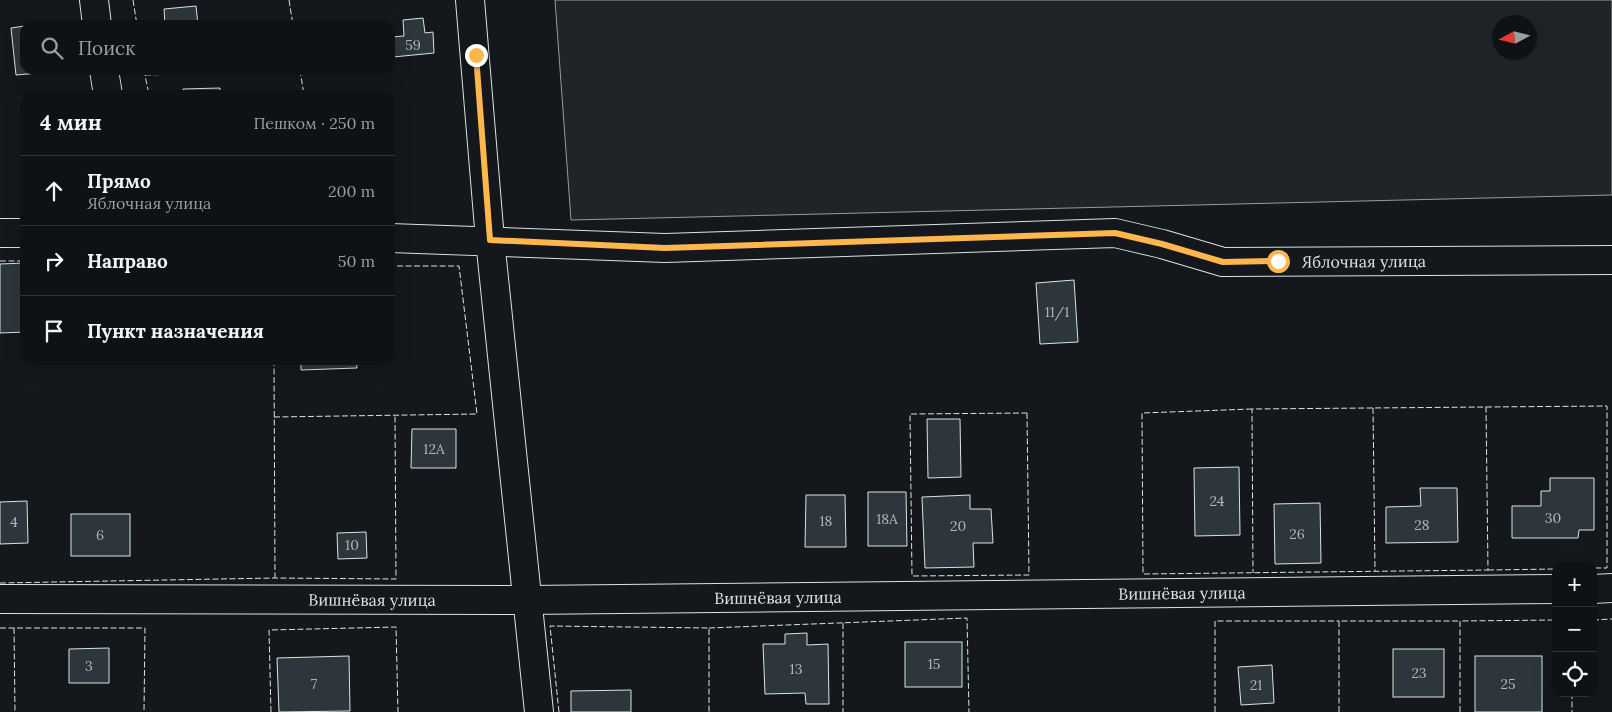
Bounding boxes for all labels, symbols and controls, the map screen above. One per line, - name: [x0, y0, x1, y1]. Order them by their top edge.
- north arrow: [1492, 15, 1537, 60]
- search box: [20, 20, 395, 75]
- icon: search: [38, 34, 66, 62]
- text: Поиск: [78, 36, 135, 60]
- house number: 59: [405, 36, 421, 54]
- route end: [465, 44, 488, 67]
- text: 4 мин: [40, 109, 102, 136]
- text: Пешком · 250 m: [253, 113, 375, 133]
- text: Прямо: [87, 169, 151, 193]
- icon: ahead: [40, 177, 68, 205]
- text: 200 m: [328, 181, 375, 201]
- text: Яблочная улица: [87, 193, 211, 213]
- icon: right: [40, 247, 68, 275]
- text: Направо: [87, 249, 168, 273]
- route start: [1267, 250, 1290, 273]
- text: 50 m: [338, 251, 375, 271]
- street label: Яблочная улица: [1301, 251, 1426, 272]
- house number: 11/1: [1045, 303, 1069, 321]
- icon: arrive: [40, 317, 68, 345]
- text: Пункт назначения: [87, 319, 264, 343]
- house number: 12А: [423, 440, 445, 458]
- house number: 24: [1210, 492, 1225, 510]
- house number: 30: [1545, 509, 1561, 527]
- house number: 18А: [876, 510, 898, 528]
- house number: 18: [820, 512, 833, 530]
- house number: 4: [10, 513, 18, 531]
- house number: 28: [1414, 516, 1430, 534]
- house number: 20: [950, 517, 966, 535]
- house number: 26: [1289, 525, 1305, 543]
- house number: 6: [96, 526, 104, 544]
- house number: 10: [345, 536, 359, 554]
- map controls: [1552, 562, 1597, 697]
- button: +: [1552, 562, 1597, 607]
- street label: Вишнёвая улица: [1118, 582, 1246, 604]
- street label: Вишнёвая улица: [714, 587, 842, 608]
- street label: Вишнёвая улица: [308, 590, 436, 610]
- button: −: [1552, 607, 1597, 652]
- button: locate: [1552, 652, 1597, 697]
- house number: 15: [928, 655, 940, 673]
- house number: 3: [85, 657, 93, 675]
- house number: 13: [790, 660, 803, 678]
- house number: 23: [1411, 664, 1427, 682]
- house number: 7: [311, 675, 318, 693]
- house number: 25: [1500, 675, 1516, 693]
- house number: 21: [1250, 676, 1262, 694]

